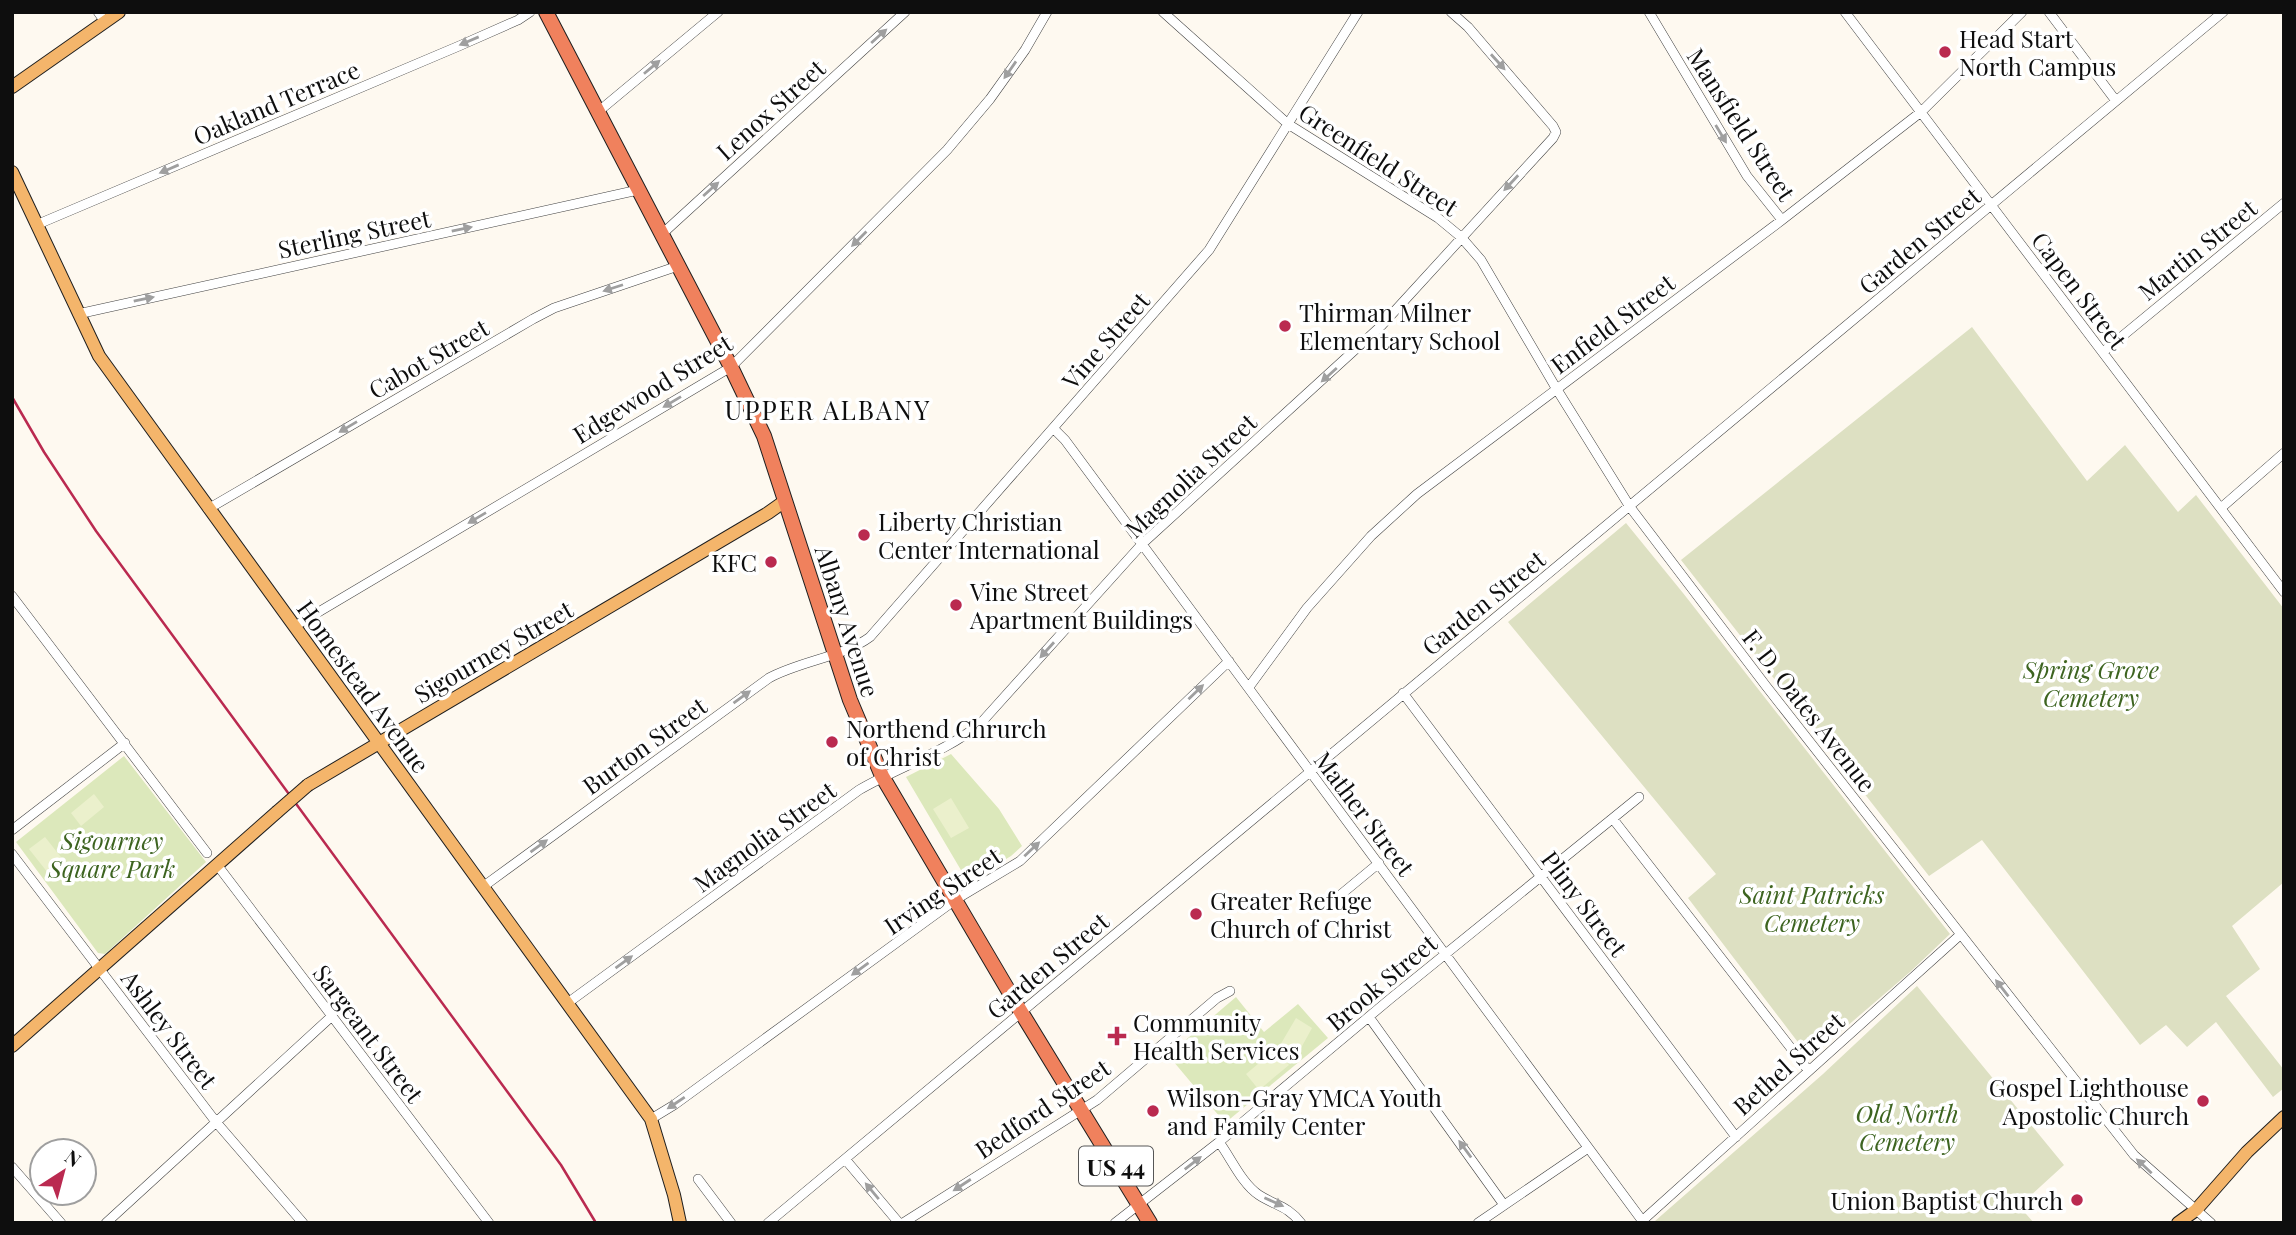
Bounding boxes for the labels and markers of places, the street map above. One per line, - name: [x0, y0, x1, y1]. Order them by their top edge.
- place label: Head Start North Campus: [1959, 22, 2116, 82]
- marker: Head Start North Campus: [1937, 44, 1953, 60]
- place label: Thirman Milner Elementary School: [1299, 296, 1501, 356]
- marker: Thirman Milner Elementary School: [1277, 318, 1293, 334]
- place label: Liberty Christian Center International: [878, 505, 1100, 565]
- marker: Liberty Christian Center International: [856, 527, 872, 543]
- place label: KFC: [711, 546, 757, 578]
- marker: KFC: [763, 554, 779, 570]
- place label: Vine Street Apartment Buildings: [969, 575, 1193, 635]
- marker: Vine Street Apartment Buildings: [948, 597, 964, 613]
- place label: Northend Chrurch of Christ: [846, 712, 1047, 772]
- marker: Northend Chrurch of Christ: [824, 734, 840, 750]
- place label: Greater Refuge Church of Christ: [1210, 884, 1392, 944]
- marker: Greater Refuge Church of Christ: [1188, 906, 1204, 922]
- place label: Community Health Services: [1133, 1006, 1299, 1066]
- marker: Community Health Services: [1107, 1026, 1127, 1046]
- place label: Gospel Lighthouse Apostolic Church: [1989, 1071, 2189, 1131]
- place label: Wilson-Gray YMCA Youth and Family Center: [1166, 1081, 1442, 1141]
- marker: Gospel Lighthouse Apostolic Church: [2195, 1093, 2211, 1109]
- marker: Wilson-Gray YMCA Youth and Family Center: [1145, 1103, 1161, 1119]
- place label: Union Baptist Church: [1830, 1184, 2063, 1216]
- marker: Union Baptist Church: [2069, 1192, 2085, 1208]

